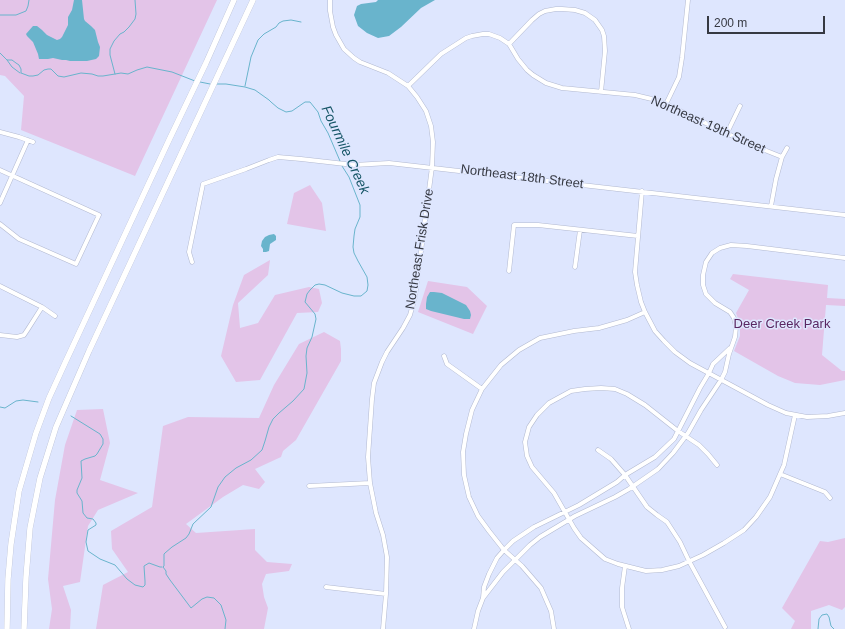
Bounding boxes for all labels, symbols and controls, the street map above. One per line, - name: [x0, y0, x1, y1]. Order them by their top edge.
- scale bar: [709, 8, 827, 34]
- text: 200 m: [714, 16, 747, 30]
- street label: Northeast 19th Street: [648, 93, 768, 157]
- water label: Fourmile Creek: [317, 103, 373, 197]
- street label: Northeast 18th Street: [460, 162, 584, 192]
- street label: Northeast Frisk Drive: [403, 187, 437, 311]
- park label: Deer Creek Park: [734, 316, 830, 332]

